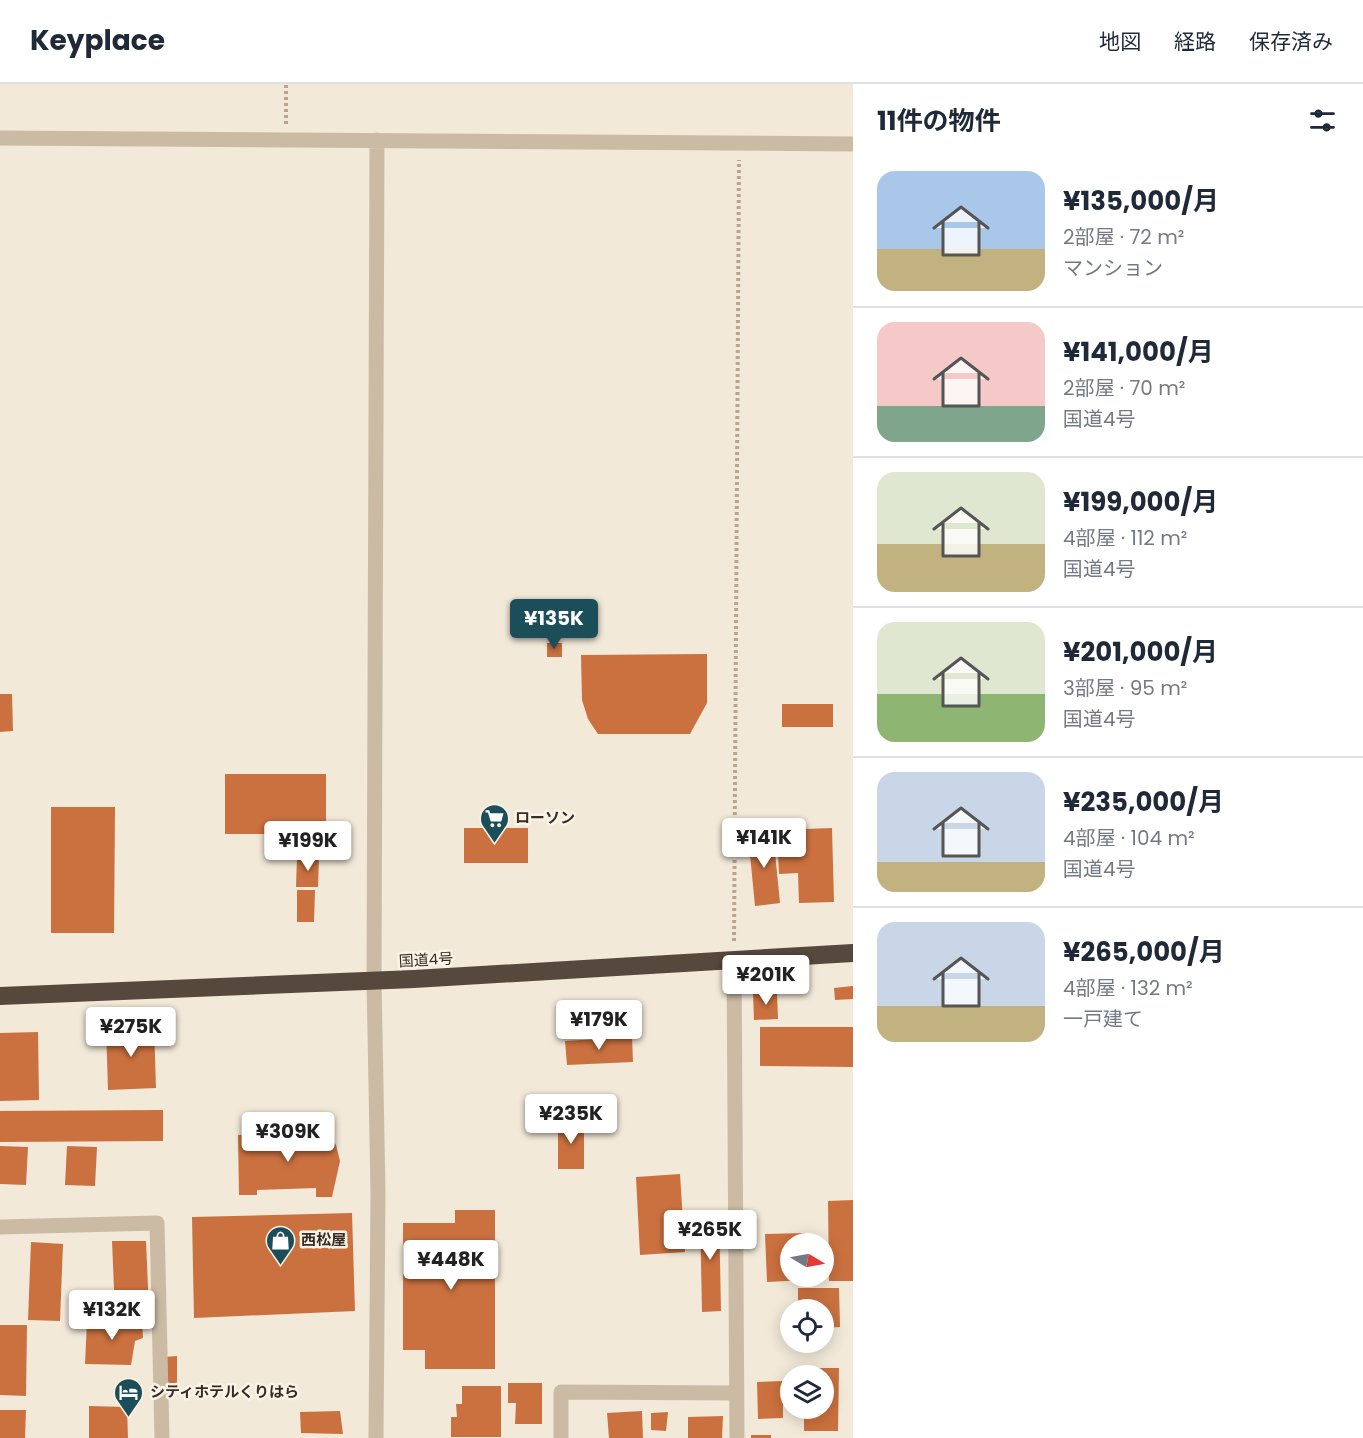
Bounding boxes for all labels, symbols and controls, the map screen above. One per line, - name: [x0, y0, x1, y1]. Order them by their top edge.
- text: Keyplace: [30, 21, 165, 60]
- text: 地図: [1099, 27, 1141, 56]
- text: 経路: [1174, 27, 1216, 56]
- text: 保存済み: [1249, 27, 1333, 56]
- text: 11件の物件: [877, 103, 1001, 139]
- icon: filters: [1306, 104, 1339, 137]
- text: ¥135,000/月: [1063, 183, 1219, 219]
- icon: home: [925, 195, 997, 267]
- text: 2部屋 · 72 m²: [1063, 223, 1184, 251]
- text: マンション: [1063, 254, 1163, 282]
- text: ¥141,000/月: [1063, 334, 1214, 370]
- icon: home: [925, 346, 997, 418]
- text: 2部屋 · 70 m²: [1063, 374, 1185, 402]
- text: 国道4号: [1063, 405, 1136, 433]
- text: ¥199,000/月: [1063, 484, 1218, 520]
- icon: home: [925, 496, 997, 568]
- text: 4部屋 · 112 m²: [1063, 524, 1187, 552]
- text: 国道4号: [1063, 555, 1136, 583]
- pin: ¥135K: [512, 599, 596, 650]
- text: ¥135K: [524, 604, 584, 632]
- text: ¥201,000/月: [1063, 634, 1218, 670]
- icon: home: [925, 646, 997, 718]
- text: 3部屋 · 95 m²: [1063, 674, 1187, 702]
- text: 国道4号: [1063, 705, 1136, 733]
- text: ¥235,000/月: [1063, 784, 1224, 820]
- icon: home: [925, 796, 997, 868]
- supermarket icon: ローソン: [478, 802, 510, 844]
- place label: ローソン: [515, 807, 575, 828]
- pin: ¥141K: [722, 818, 806, 869]
- pin: ¥199K: [266, 821, 350, 872]
- text: ¥141K: [736, 823, 792, 851]
- text: 4部屋 · 104 m²: [1063, 824, 1195, 852]
- text: ¥199K: [278, 826, 338, 854]
- text: 国道4号: [1063, 855, 1136, 883]
- text: ¥265,000/月: [1063, 934, 1225, 970]
- icon: home: [925, 946, 997, 1018]
- street label: 国道4号: [398, 948, 454, 971]
- pin: ¥201K: [724, 955, 808, 1006]
- text: ¥201K: [736, 960, 796, 988]
- text: 4部屋 · 132 m²: [1063, 974, 1193, 1002]
- pin: ¥179K: [557, 1000, 641, 1051]
- text: ¥179K: [570, 1005, 628, 1033]
- text: 一戸建て: [1063, 1005, 1143, 1033]
- pin: ¥275K: [89, 1007, 173, 1058]
- text: ¥275K: [100, 1012, 162, 1040]
- pin: ¥235K: [529, 1094, 613, 1145]
- text: ¥235K: [539, 1099, 603, 1127]
- pin: ¥309K: [246, 1112, 330, 1163]
- text: ¥309K: [256, 1117, 320, 1145]
- pin: ¥265K: [668, 1210, 752, 1261]
- text: ¥265K: [678, 1215, 742, 1243]
- shop icon: 西松屋: [264, 1224, 296, 1266]
- place label: 西松屋: [301, 1229, 346, 1250]
- north arrow: [780, 1233, 834, 1287]
- map controls: [780, 1233, 834, 1419]
- pin: ¥448K: [409, 1240, 493, 1291]
- text: ¥448K: [417, 1245, 485, 1273]
- pin: ¥132K: [70, 1290, 154, 1341]
- text: ¥132K: [83, 1295, 141, 1323]
- button: locate: [780, 1299, 834, 1353]
- button: layers: [780, 1365, 834, 1419]
- hotel icon: シティホテルくりはら: [113, 1376, 145, 1418]
- place label: シティホテルくりはら: [150, 1381, 299, 1402]

